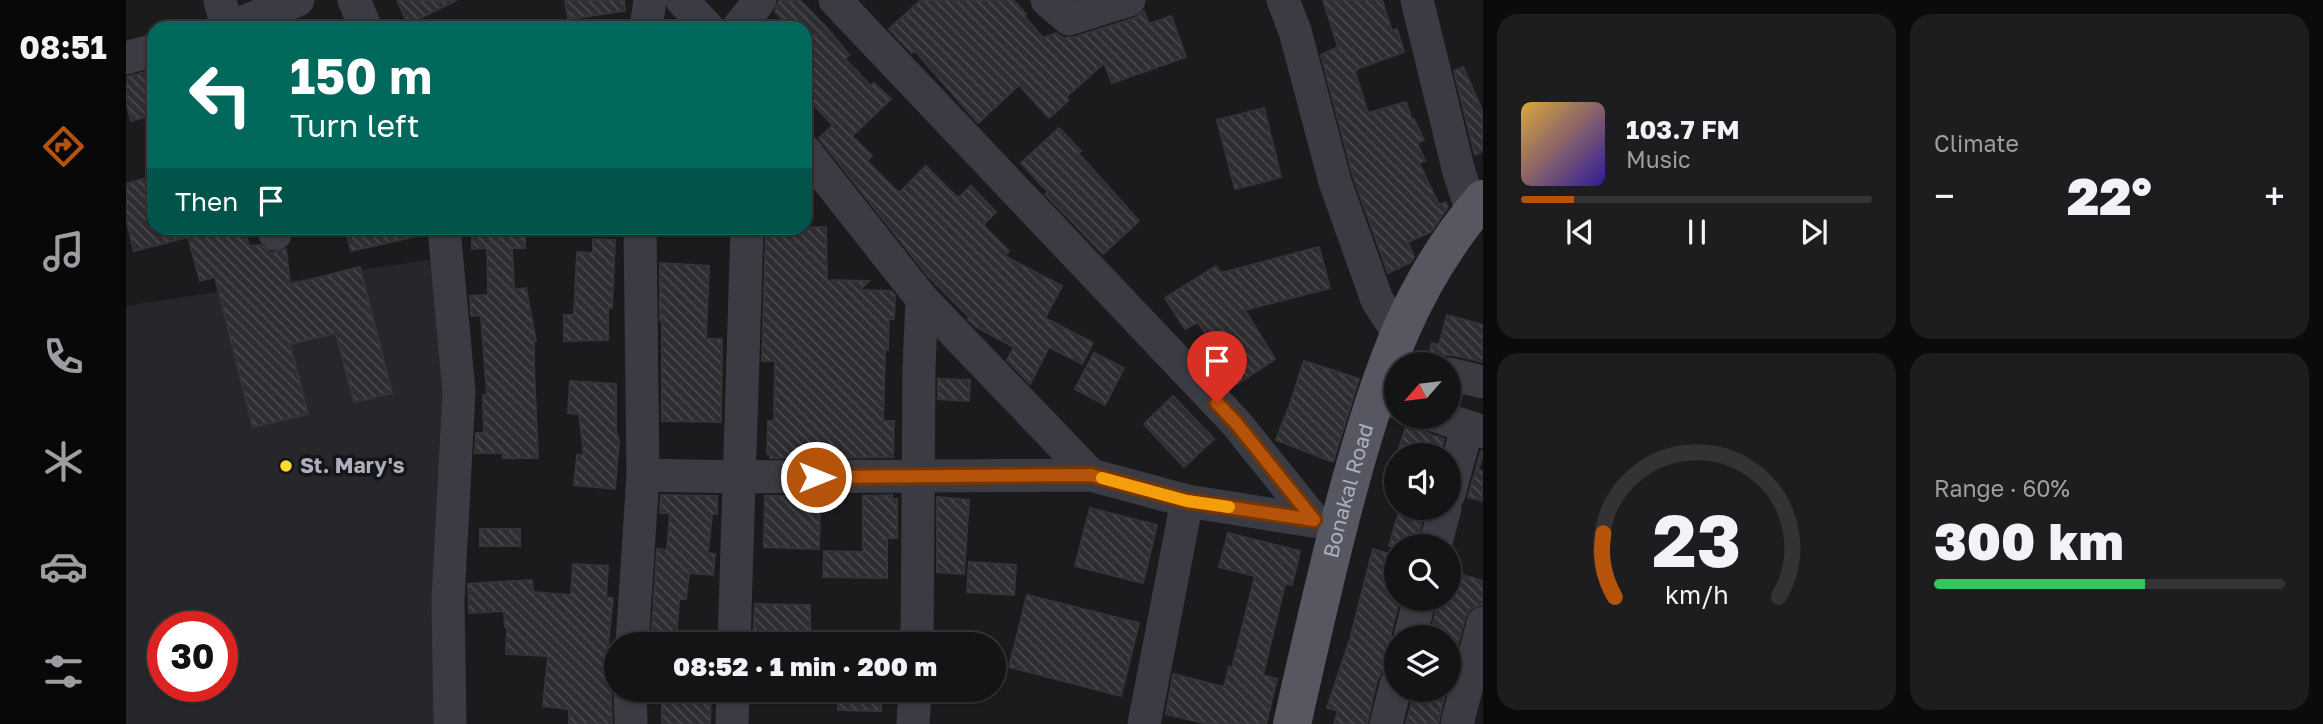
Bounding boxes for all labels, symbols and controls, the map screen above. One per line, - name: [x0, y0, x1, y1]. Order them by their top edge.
- text: 08:51: [19, 28, 107, 66]
- text: 150 m: [290, 46, 432, 105]
- icon: left: [175, 49, 266, 140]
- text: Turn left: [290, 106, 419, 144]
- text: 103.7 FM: [1626, 114, 1740, 145]
- icon: directions: [39, 122, 88, 171]
- text: Climate: [1934, 129, 2019, 157]
- text: Music: [1626, 145, 1691, 173]
- text: 22°: [2067, 164, 2152, 226]
- text: −: [1934, 173, 1955, 218]
- text: +: [2264, 173, 2285, 218]
- icon: arrive: [252, 182, 290, 220]
- text: Then: [175, 186, 238, 217]
- icon: previous: [1561, 213, 1599, 251]
- icon: pause: [1678, 213, 1716, 251]
- icon: next: [1795, 213, 1833, 251]
- icon: music: [39, 227, 88, 276]
- pin: [1187, 331, 1247, 403]
- icon: phone: [39, 332, 88, 381]
- icon: arrive: [1198, 342, 1236, 380]
- north arrow: [1384, 352, 1461, 429]
- map controls: [1384, 352, 1461, 702]
- street label: Bonakal Road: [1317, 420, 1379, 561]
- icon: climate: [39, 437, 88, 486]
- position arrow: [779, 440, 853, 514]
- button: sound: [1384, 443, 1461, 520]
- place label: St. Mary's: [300, 452, 405, 478]
- marker: St. Mary's: [278, 458, 294, 474]
- text: Range · 60%: [1934, 474, 2070, 502]
- text: 23: [1652, 497, 1741, 584]
- text: 300 km: [1934, 509, 2124, 571]
- button: search: [1384, 534, 1461, 611]
- icon: car: [39, 542, 88, 591]
- text: km/h: [1665, 579, 1728, 610]
- speed limit sign: 30: [147, 611, 238, 702]
- button: layers: [1384, 625, 1461, 702]
- icon: filters: [39, 647, 88, 696]
- text: 08:52 · 1 min · 200 m: [673, 651, 937, 682]

